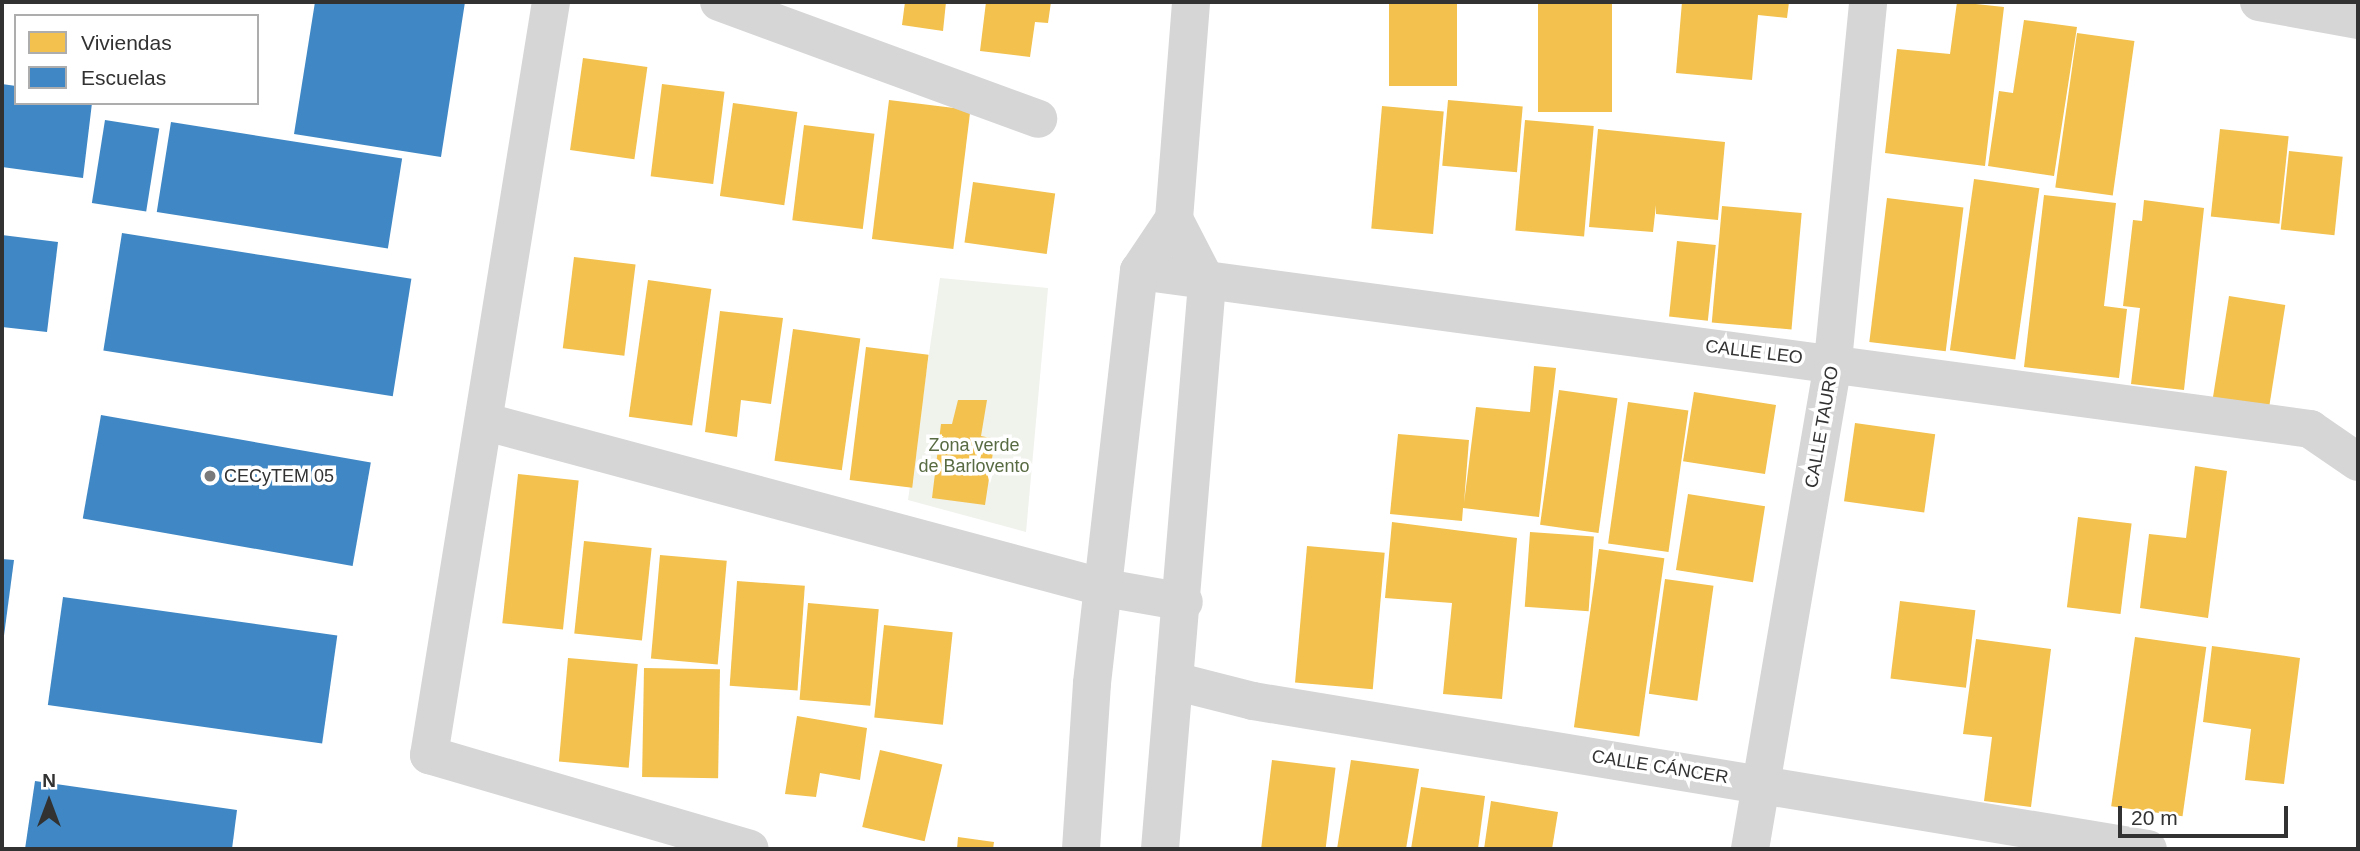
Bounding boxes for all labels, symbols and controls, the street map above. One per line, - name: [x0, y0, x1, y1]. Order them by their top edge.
- legend: [14, 14, 259, 105]
- text: Viviendas: [81, 31, 172, 54]
- text: Escuelas: [81, 66, 166, 89]
- street label: CALLE LEO: [1704, 335, 1804, 369]
- street label: CALLE TAURO: [1801, 364, 1843, 490]
- park label: Zona verde de Barlovento: [918, 435, 1030, 478]
- place label: CECyTEM 05: [224, 465, 334, 487]
- marker: CECyTEM 05: [202, 468, 218, 484]
- street label: CALLE CÁNCER: [1590, 746, 1730, 788]
- north arrow: [14, 767, 84, 837]
- text: N: [42, 770, 56, 791]
- scale bar: [2122, 792, 2292, 836]
- text: 20 m: [2131, 806, 2178, 829]

